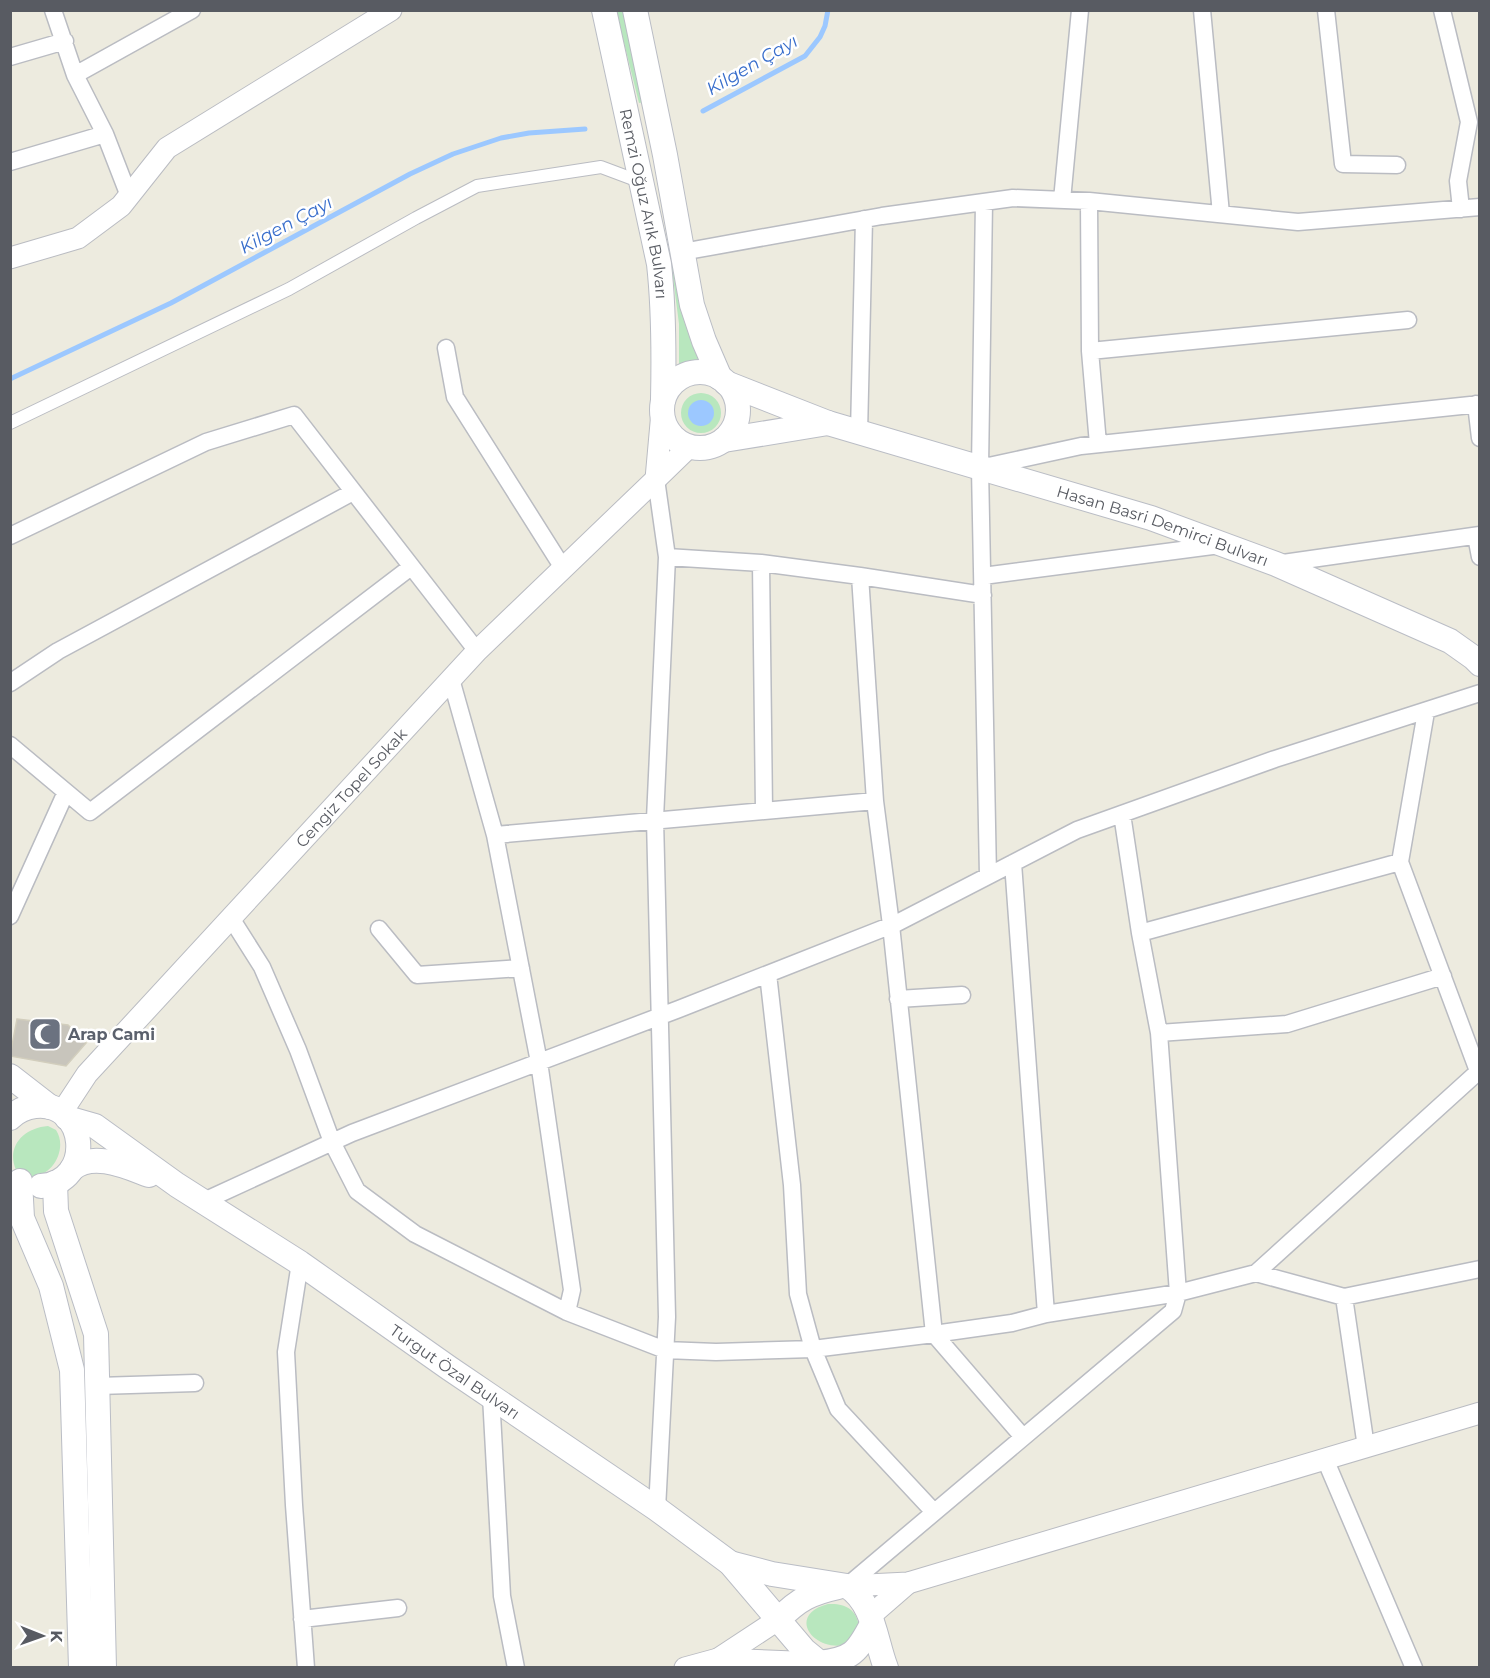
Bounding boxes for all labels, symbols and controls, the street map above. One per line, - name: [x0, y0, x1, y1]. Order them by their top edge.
- water label: Kilgen Çayı: [702, 30, 802, 100]
- street label: Remzi Oğuz Arık Bulvarı: [616, 107, 671, 300]
- water label: Kilgen Çayı: [236, 191, 336, 259]
- street label: Hasan Basri Demirci Bulvarı: [1054, 482, 1271, 570]
- street label: Cengiz Topel Sokak: [292, 724, 411, 851]
- mosque icon: Arap Cami: [27, 1016, 63, 1052]
- place label: Arap Cami: [67, 1025, 155, 1044]
- street label: Turgut Özal Bulvarı: [386, 1320, 523, 1423]
- north arrow: [12, 1606, 72, 1666]
- text: K: [47, 1630, 66, 1643]

